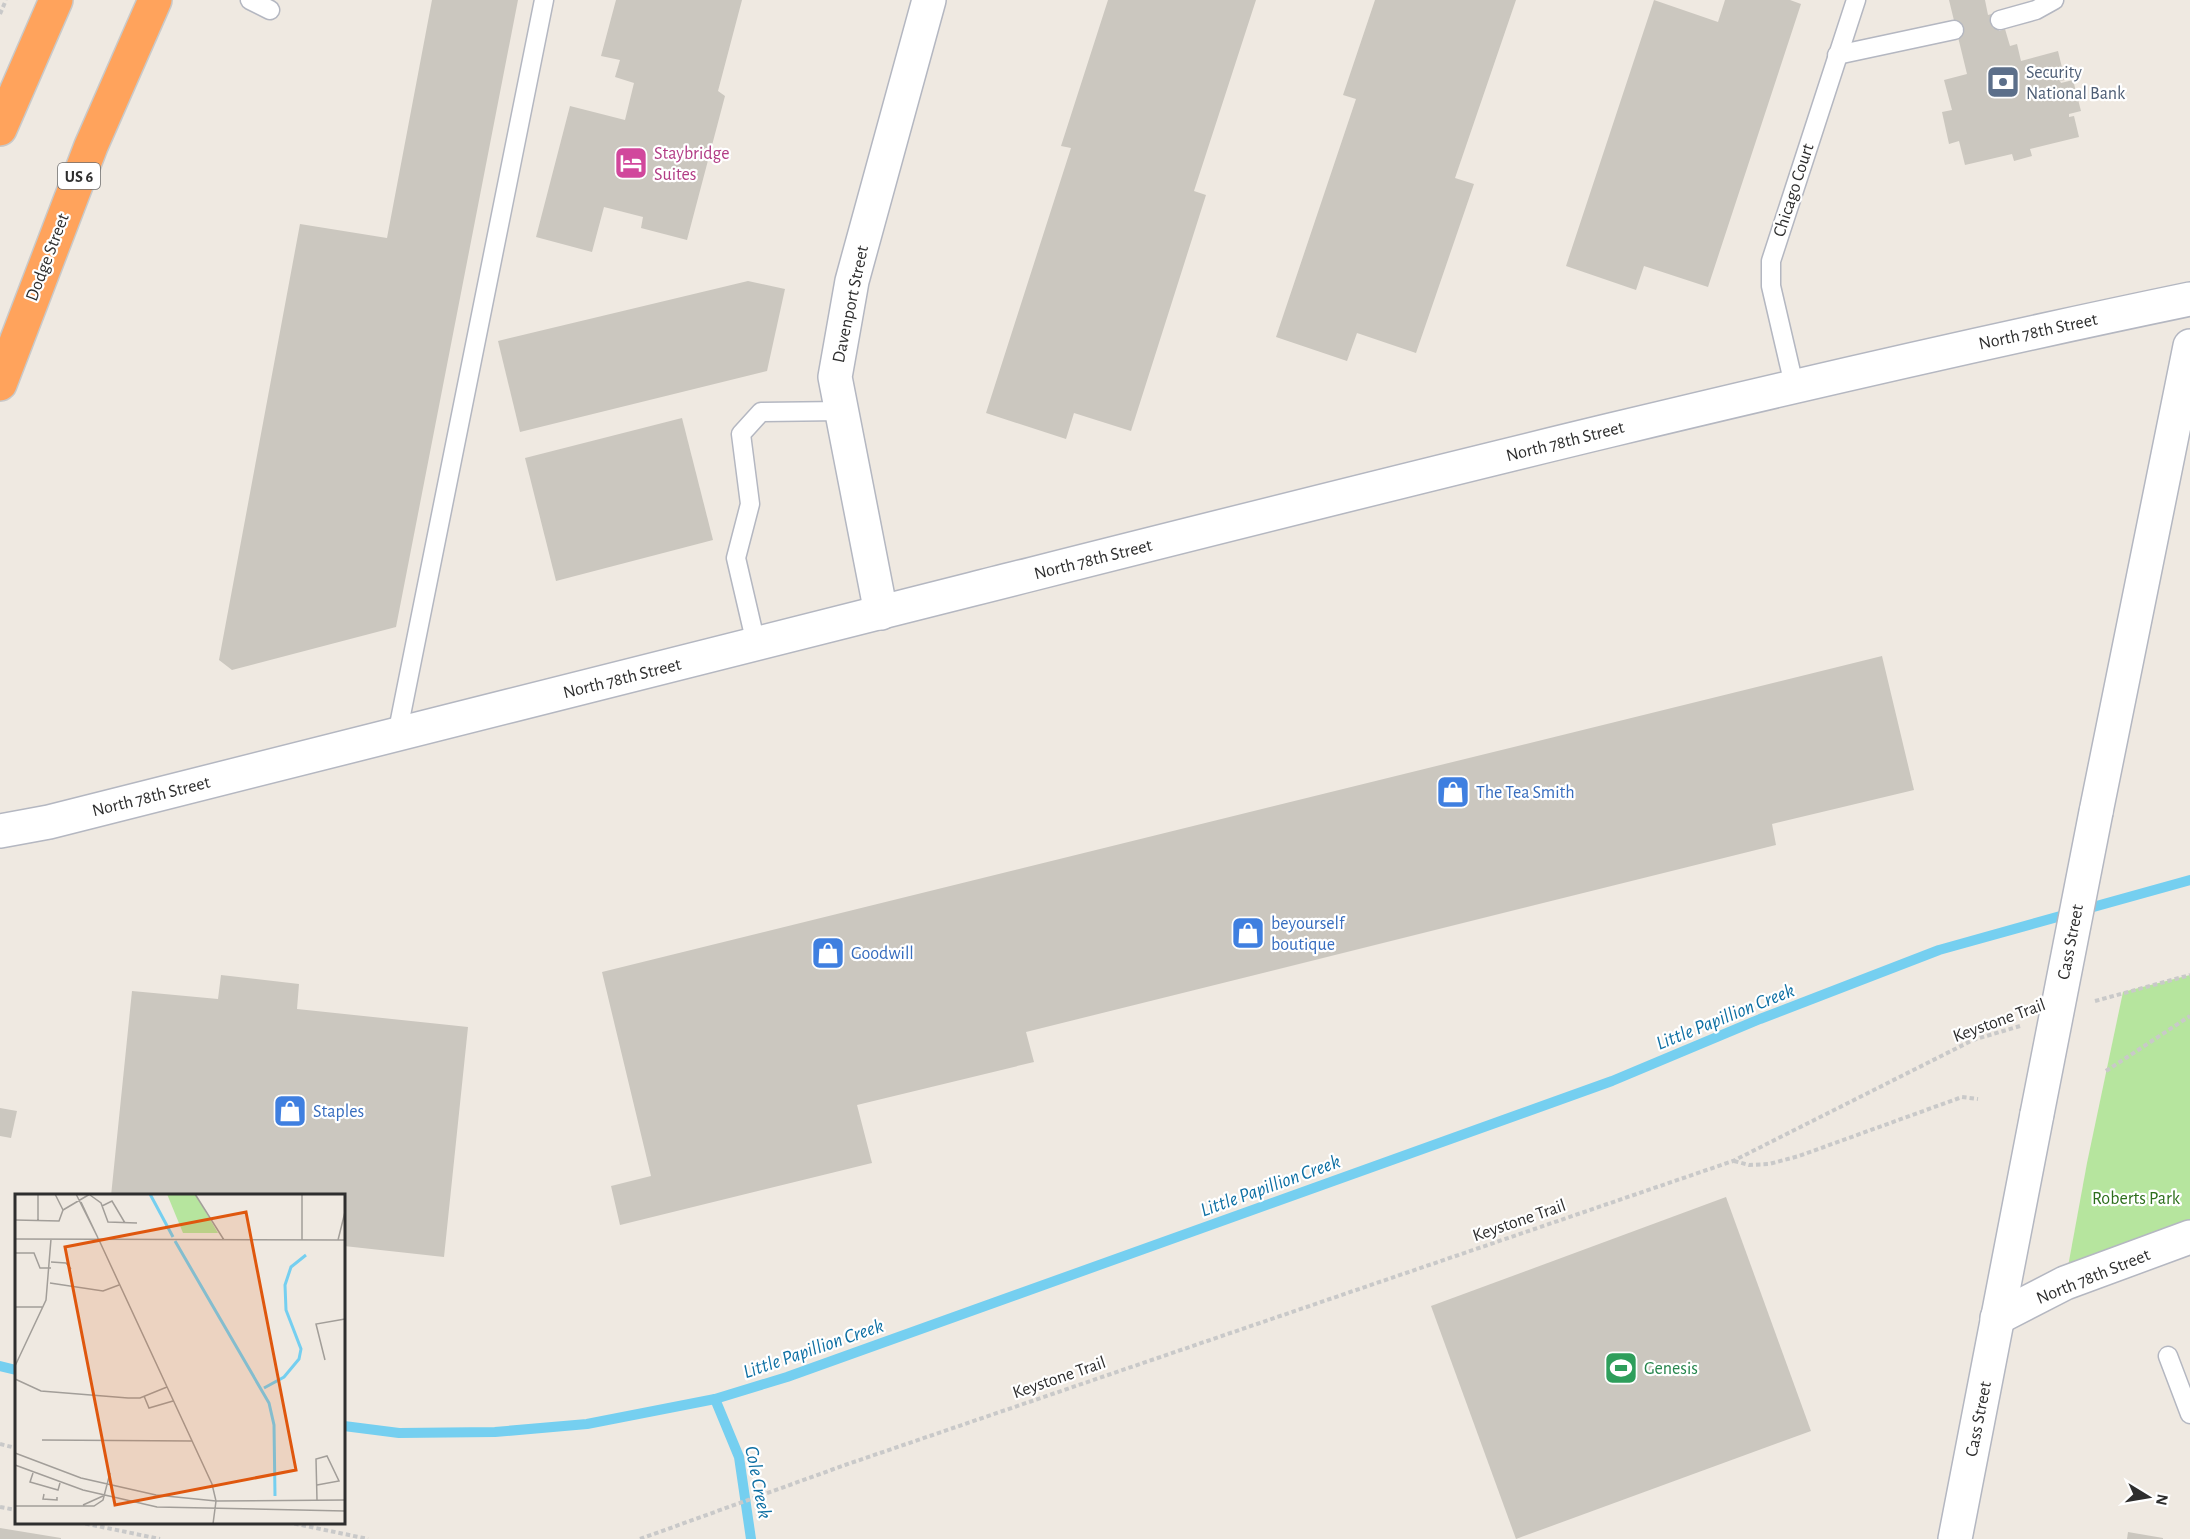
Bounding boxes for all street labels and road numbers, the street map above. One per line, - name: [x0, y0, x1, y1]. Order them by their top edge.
- street label: Chicago Court: [1770, 141, 1818, 239]
- road number: US 6: [58, 163, 100, 189]
- street label: Dodge Street: [23, 211, 73, 304]
- street label: Davenport Street: [830, 244, 872, 364]
- street label: North 78th Street: [1977, 311, 2099, 353]
- street label: North 78th Street: [1504, 419, 1626, 465]
- street label: North 78th Street: [1032, 537, 1154, 583]
- street label: North 78th Street: [561, 656, 683, 702]
- street label: North 78th Street: [90, 774, 212, 820]
- street label: Cass Street: [2055, 903, 2087, 981]
- street label: Keystone Trail: [1951, 996, 2048, 1046]
- street label: Keystone Trail: [1470, 1197, 1568, 1245]
- street label: North 78th Street: [2034, 1246, 2153, 1308]
- street label: Keystone Trail: [1010, 1354, 1108, 1402]
- street label: Cass Street: [1963, 1380, 1995, 1458]

